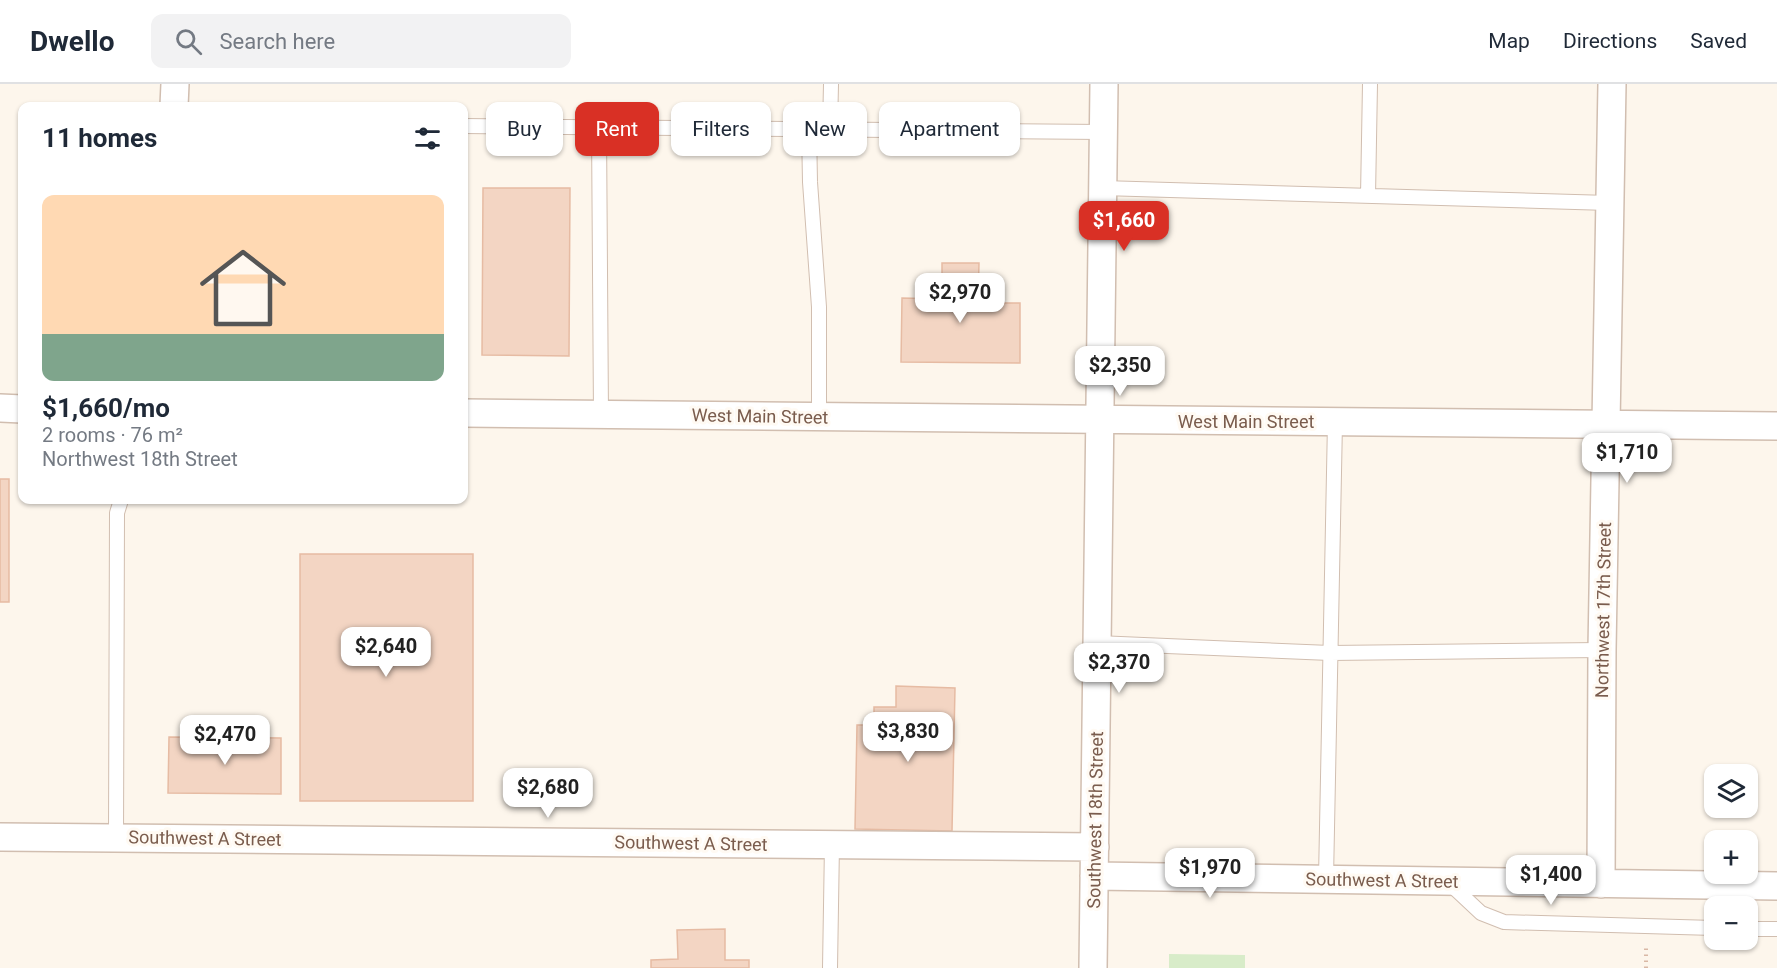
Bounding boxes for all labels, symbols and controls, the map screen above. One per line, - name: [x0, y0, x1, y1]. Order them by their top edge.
- search box: [151, 14, 571, 68]
- text: Dwello: [30, 25, 115, 58]
- icon: search: [172, 25, 205, 58]
- text: Search here: [220, 29, 335, 54]
- text: Map: [1488, 29, 1530, 53]
- text: Directions: [1563, 29, 1657, 53]
- text: Saved: [1690, 29, 1747, 53]
- chip: Buy: [486, 102, 563, 156]
- chip: Rent: [575, 102, 659, 156]
- chip: Filters: [671, 102, 771, 156]
- chip: New: [783, 102, 867, 156]
- chip: Apartment: [879, 102, 1020, 156]
- icon: filters: [411, 122, 444, 155]
- text: 11 homes: [42, 123, 157, 153]
- pin: $1,660: [1075, 201, 1173, 252]
- text: $1,660: [1093, 208, 1155, 232]
- icon: home: [189, 234, 297, 342]
- pin: $2,970: [911, 273, 1009, 324]
- text: $2,970: [929, 280, 991, 304]
- pin: $2,350: [1071, 346, 1169, 397]
- text: $2,350: [1089, 353, 1151, 377]
- text: $1,660/mo: [42, 393, 170, 423]
- street label: West Main Street: [691, 404, 829, 428]
- street label: West Main Street: [1178, 411, 1314, 432]
- text: 2 rooms · 76 m²: [42, 423, 183, 447]
- pin: $1,710: [1578, 433, 1676, 484]
- text: $1,710: [1596, 440, 1658, 464]
- text: Northwest 18th Street: [42, 447, 238, 471]
- street label: Northwest 17th Street: [1591, 522, 1615, 698]
- pin: $2,640: [337, 627, 435, 678]
- text: $2,640: [355, 634, 417, 658]
- pin: $2,370: [1070, 643, 1168, 694]
- text: $2,370: [1088, 650, 1150, 674]
- pin: $3,830: [859, 712, 957, 763]
- pin: $2,470: [176, 715, 274, 766]
- text: $3,830: [877, 719, 939, 743]
- text: $2,470: [194, 722, 256, 746]
- street label: Southwest 18th Street: [1083, 731, 1107, 909]
- map controls: [1704, 764, 1758, 950]
- button: layers: [1704, 764, 1758, 818]
- pin: $2,680: [499, 768, 597, 819]
- text: $2,680: [517, 775, 579, 799]
- street label: Southwest A Street: [128, 826, 282, 850]
- button: +: [1704, 830, 1758, 884]
- street label: Southwest A Street: [614, 831, 768, 855]
- pin: $1,970: [1161, 848, 1259, 899]
- text: $1,970: [1179, 855, 1241, 879]
- pin: $1,400: [1502, 855, 1600, 906]
- text: $1,400: [1520, 862, 1582, 886]
- street label: Southwest A Street: [1305, 868, 1459, 892]
- button: −: [1704, 896, 1758, 950]

